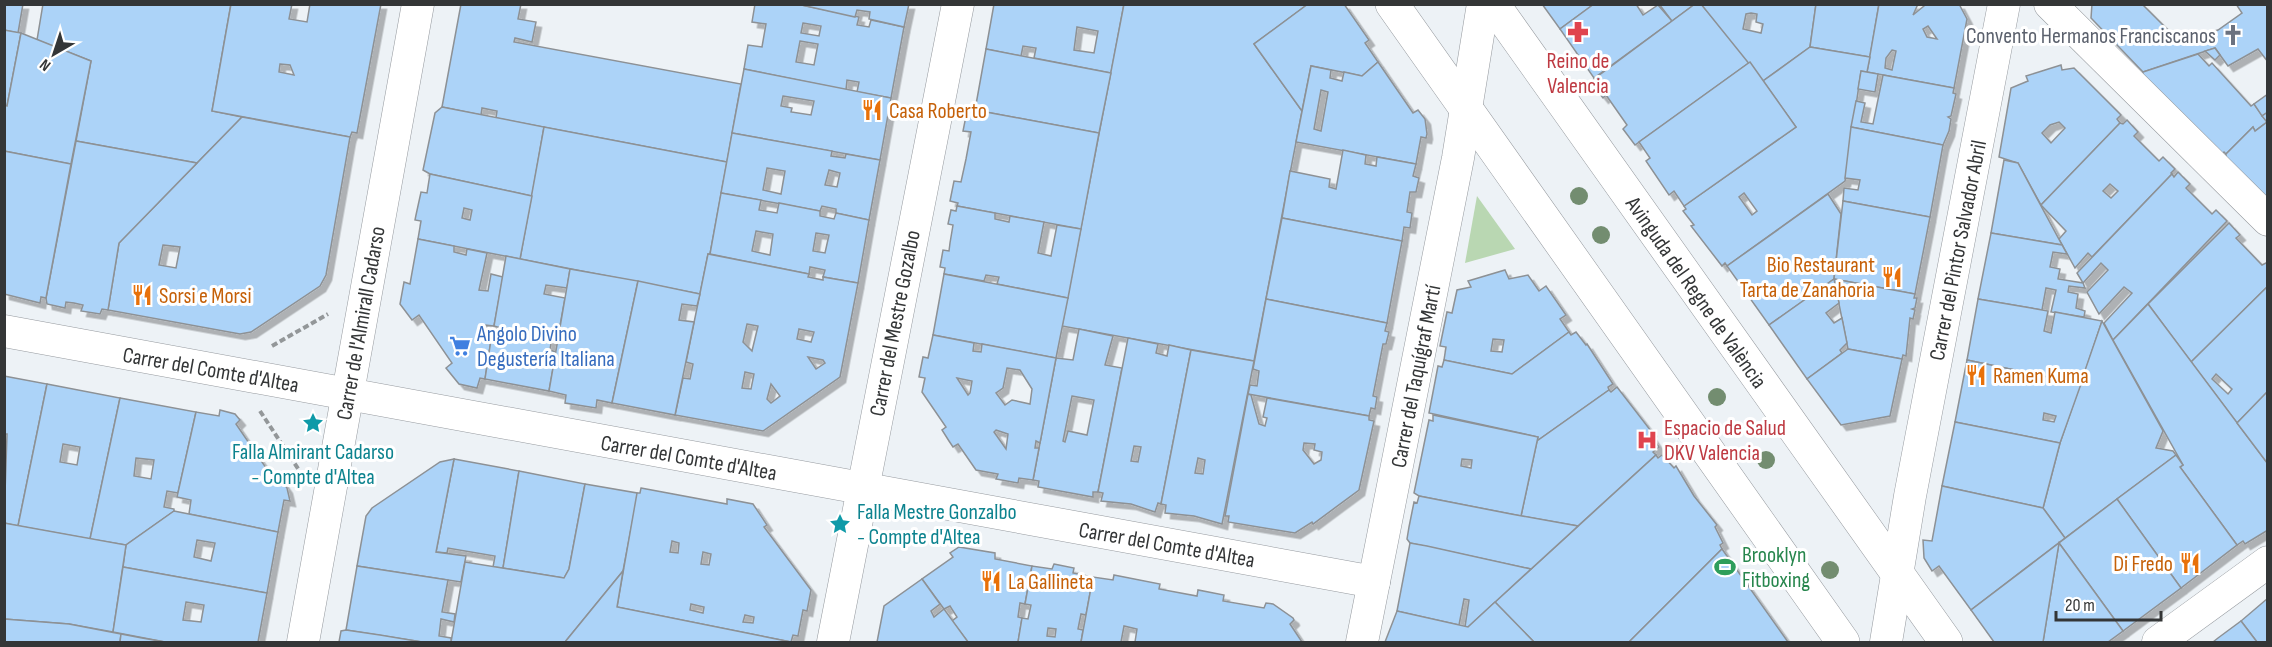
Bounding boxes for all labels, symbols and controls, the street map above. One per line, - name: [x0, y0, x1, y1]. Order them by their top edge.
- pharmacy icon: Reino de Valencia: [1566, 20, 1590, 44]
- place label: Convento Hermanos Franciscanos: [1966, 23, 2216, 50]
- church icon: Convento Hermanos Franciscanos: [2221, 23, 2245, 47]
- north arrow: [24, 24, 84, 84]
- place label: Reino de Valencia: [1547, 48, 1609, 100]
- text: N: [36, 54, 55, 75]
- restaurant icon: Casa Roberto: [860, 98, 884, 122]
- place label: Casa Roberto: [889, 98, 987, 125]
- street label: Carrer del Pintor Salvador Abril: [1924, 138, 1993, 363]
- street label: Avinguda del Regne de València: [1619, 191, 1772, 394]
- street label: Carrer de l'Almirall Cadarso: [331, 224, 392, 422]
- street label: Carrer del Mestre Gozalbo: [864, 228, 927, 419]
- place label: Bio Restaurant Tarta de Zanahoria: [1740, 252, 1875, 304]
- restaurant icon: Bio Restaurant Tarta de Zanahoria: [1880, 265, 1904, 289]
- street label: Carrer del Taquígraf Martí: [1386, 282, 1448, 470]
- restaurant icon: Sorsi e Morsi: [130, 283, 154, 307]
- place label: Sorsi e Morsi: [159, 283, 252, 310]
- place label: Angolo Divino Degustería Italiana: [476, 321, 615, 373]
- supermarket icon: Angolo Divino Degustería Italiana: [448, 334, 472, 358]
- street label: Carrer del Comte d'Altea: [121, 342, 301, 399]
- restaurant icon: Ramen Kuma: [1964, 363, 1988, 387]
- place label: Ramen Kuma: [1993, 363, 2089, 390]
- place icon: Falla Almirant Cadarso - Compte d'Altea: [301, 411, 325, 435]
- place label: Espacio de Salud DKV Valencia: [1664, 415, 1786, 467]
- hospital icon: Espacio de Salud DKV Valencia: [1635, 428, 1659, 452]
- street label: Carrer del Comte d'Altea: [599, 430, 779, 487]
- place label: Falla Almirant Cadarso - Compte d'Altea: [232, 439, 394, 491]
- place label: Falla Mestre Gonzalbo - Compte d'Altea: [857, 499, 1017, 551]
- place icon: Falla Mestre Gonzalbo - Compte d'Altea: [828, 512, 852, 536]
- street label: Carrer del Comte d'Altea: [1077, 517, 1257, 574]
- place label: Brooklyn Fitboxing: [1742, 542, 1810, 594]
- place label: Di Fredo: [2113, 551, 2173, 578]
- restaurant icon: Di Fredo: [2178, 551, 2202, 575]
- sports icon: Brooklyn Fitboxing: [1713, 555, 1737, 579]
- restaurant icon: La Gallineta: [979, 569, 1003, 593]
- place label: La Gallineta: [1008, 569, 1093, 596]
- scale bar: [2056, 584, 2161, 622]
- text: 20 m: [2065, 595, 2095, 616]

